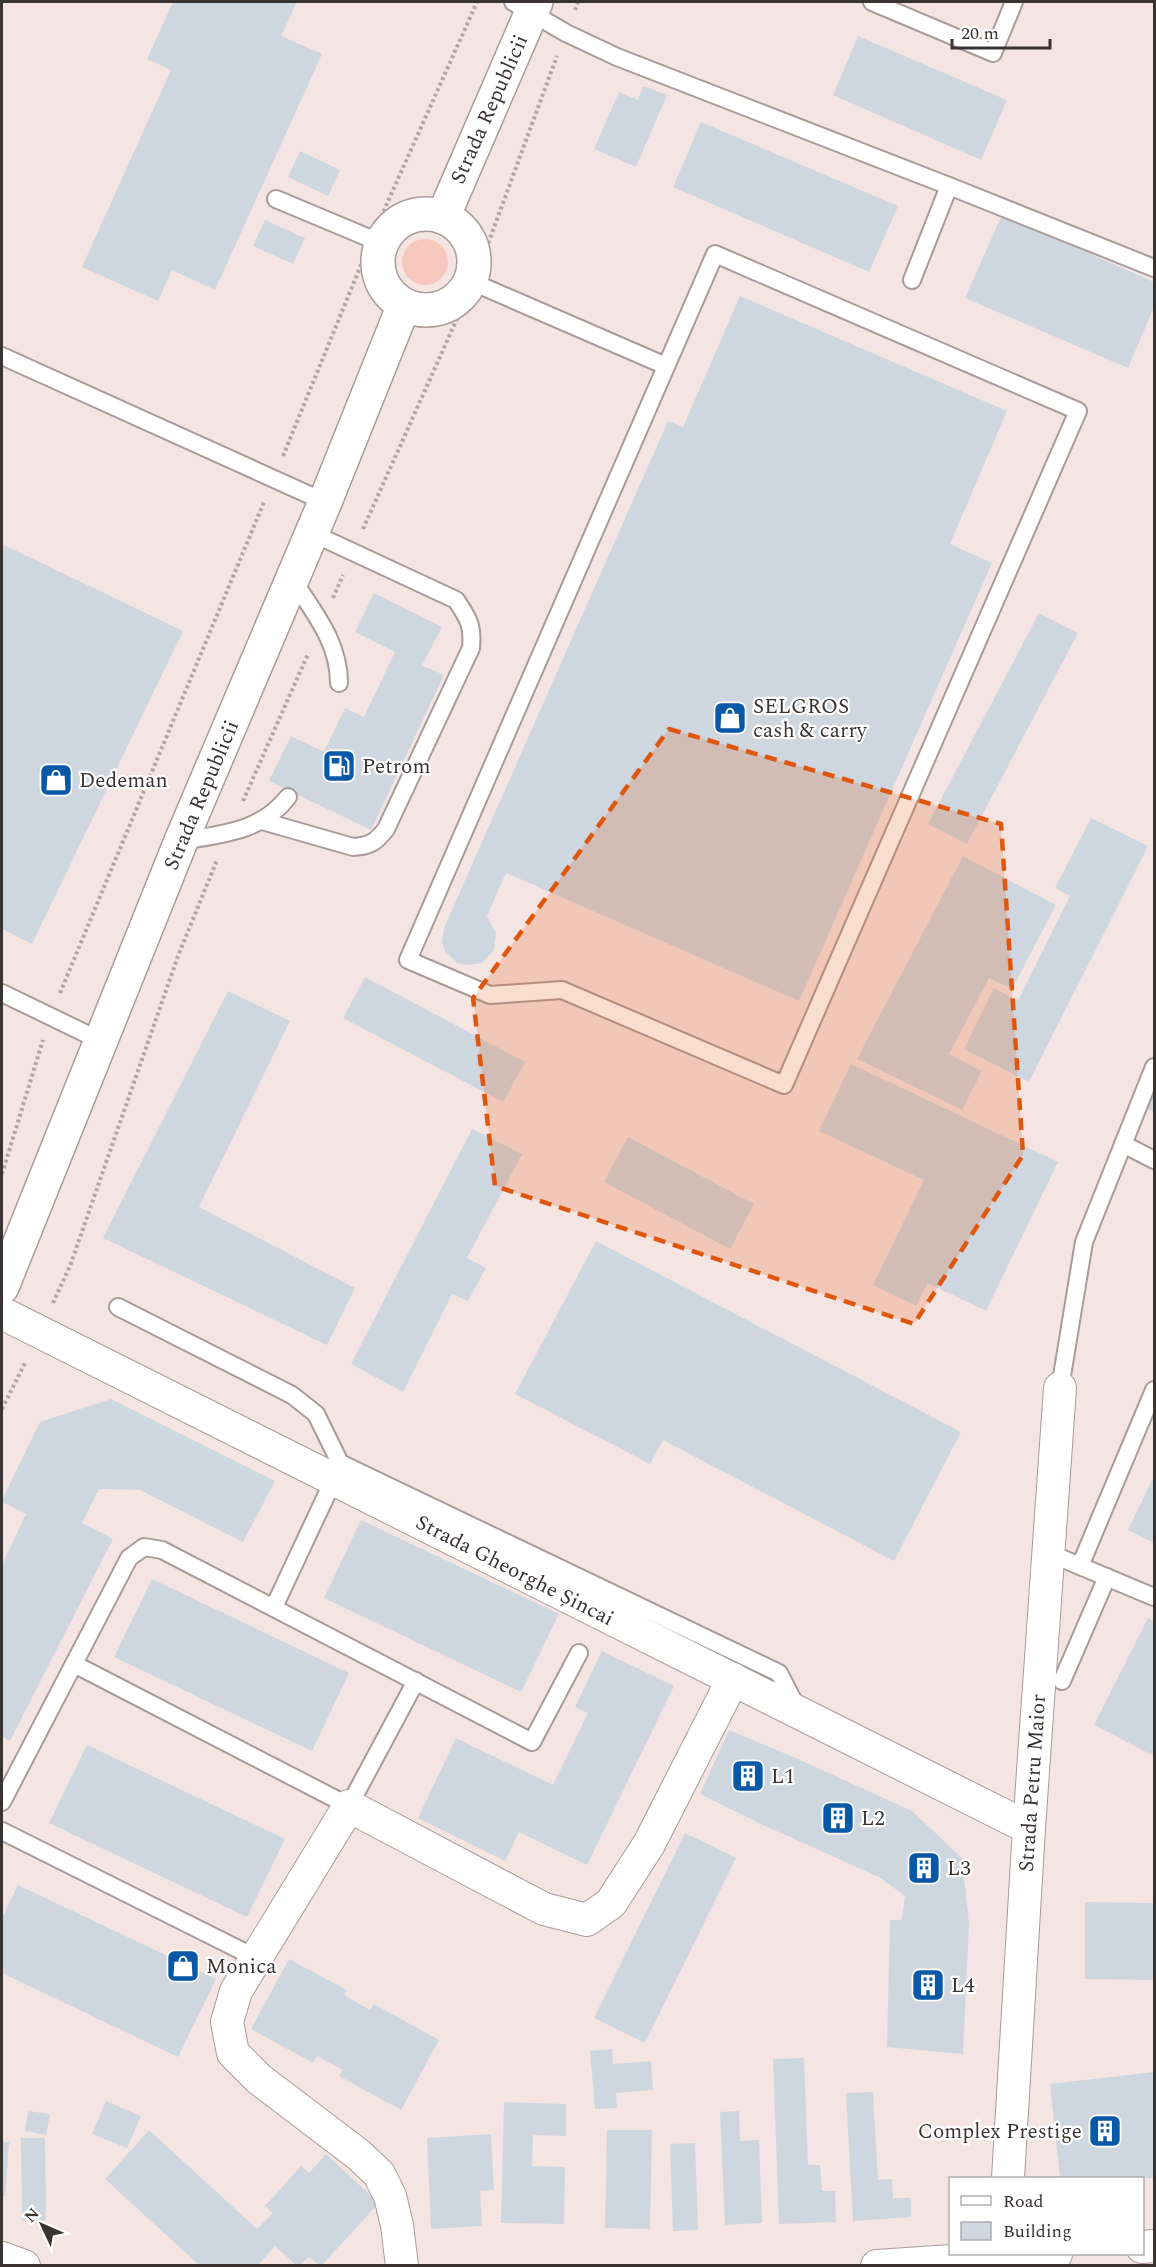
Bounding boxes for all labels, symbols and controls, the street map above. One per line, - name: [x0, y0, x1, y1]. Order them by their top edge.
- scale bar: [952, 12, 1050, 50]
- text: 20 m: [961, 20, 999, 47]
- street label: Strada Republicii: [443, 30, 537, 189]
- place label: SELGROS cash & carry: [753, 691, 868, 747]
- shop icon: SELGROS cash & carry: [712, 700, 748, 736]
- street label: Strada Republicii: [156, 715, 248, 876]
- fuel station icon: Petrom: [321, 748, 357, 784]
- place label: Petrom: [362, 751, 431, 783]
- shop icon: Dedeman: [38, 762, 74, 798]
- place label: Dedeman: [79, 765, 168, 797]
- street label: Strada Gheorghe Șincai: [410, 1507, 619, 1635]
- street label: Strada Petru Maior: [1011, 1693, 1055, 1873]
- building icon: L1: [730, 1758, 766, 1794]
- place label: L1: [771, 1761, 795, 1793]
- building icon: L2: [820, 1800, 856, 1836]
- place label: L2: [861, 1803, 885, 1835]
- building icon: L3: [906, 1850, 942, 1886]
- place label: L3: [947, 1853, 971, 1885]
- shop icon: Monica: [165, 1948, 201, 1984]
- place label: Monica: [206, 1951, 277, 1983]
- building icon: L4: [910, 1967, 946, 2003]
- place label: L4: [951, 1970, 975, 2002]
- building icon: Complex Prestige: [1087, 2113, 1123, 2149]
- place label: Complex Prestige: [918, 2116, 1082, 2148]
- legend: [949, 2177, 1144, 2255]
- text: Road: [1003, 2188, 1044, 2215]
- north arrow: [12, 2195, 72, 2255]
- text: N: [19, 2202, 45, 2228]
- text: Building: [1003, 2218, 1072, 2245]

